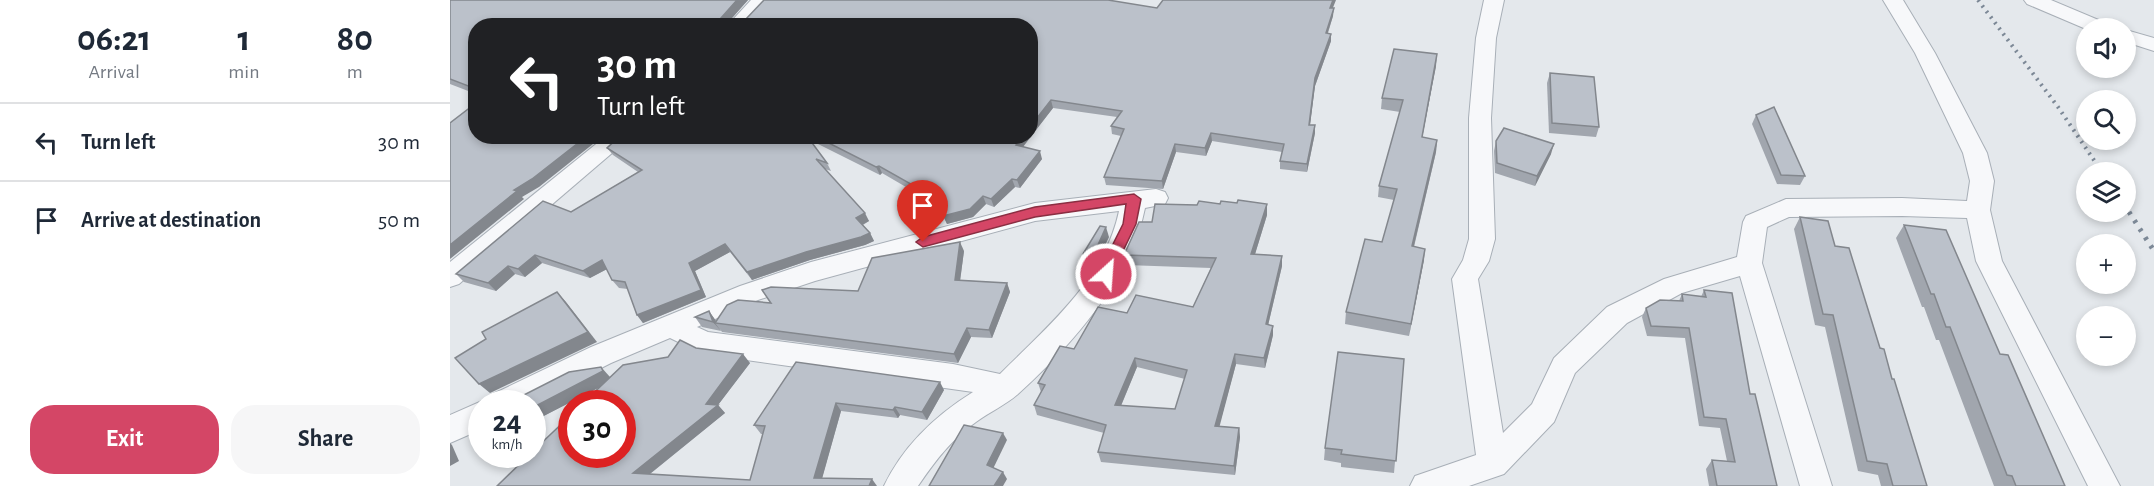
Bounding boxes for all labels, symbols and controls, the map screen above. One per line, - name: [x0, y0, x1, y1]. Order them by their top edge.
- map controls: [2076, 18, 2136, 366]
- button: sound: [2076, 18, 2136, 78]
- text: 06:21: [77, 21, 151, 57]
- text: 1: [237, 21, 250, 57]
- text: 80: [336, 21, 373, 57]
- icon: left: [498, 42, 576, 120]
- text: 30 m: [597, 44, 677, 86]
- text: Arrival: [88, 62, 140, 82]
- text: min: [228, 62, 259, 82]
- text: m: [347, 62, 363, 82]
- button: search: [2076, 90, 2136, 150]
- text: Turn left: [597, 93, 685, 120]
- icon: left: [30, 126, 63, 159]
- text: Turn left: [81, 131, 155, 153]
- text: 30 m: [378, 131, 420, 153]
- button: layers: [2076, 162, 2136, 222]
- pin: [897, 180, 948, 242]
- icon: arrive: [906, 189, 939, 222]
- icon: arrive: [30, 204, 63, 237]
- text: Arrive at destination: [81, 209, 261, 231]
- text: 50 m: [378, 209, 420, 231]
- button: +: [2076, 234, 2136, 294]
- position arrow: [1074, 242, 1138, 306]
- button: −: [2076, 306, 2136, 366]
- speed limit sign: 30: [558, 390, 636, 468]
- button: Exit: [30, 405, 219, 474]
- button: Share: [231, 405, 420, 474]
- text: 24: [492, 407, 522, 437]
- text: km/h: [492, 437, 522, 452]

